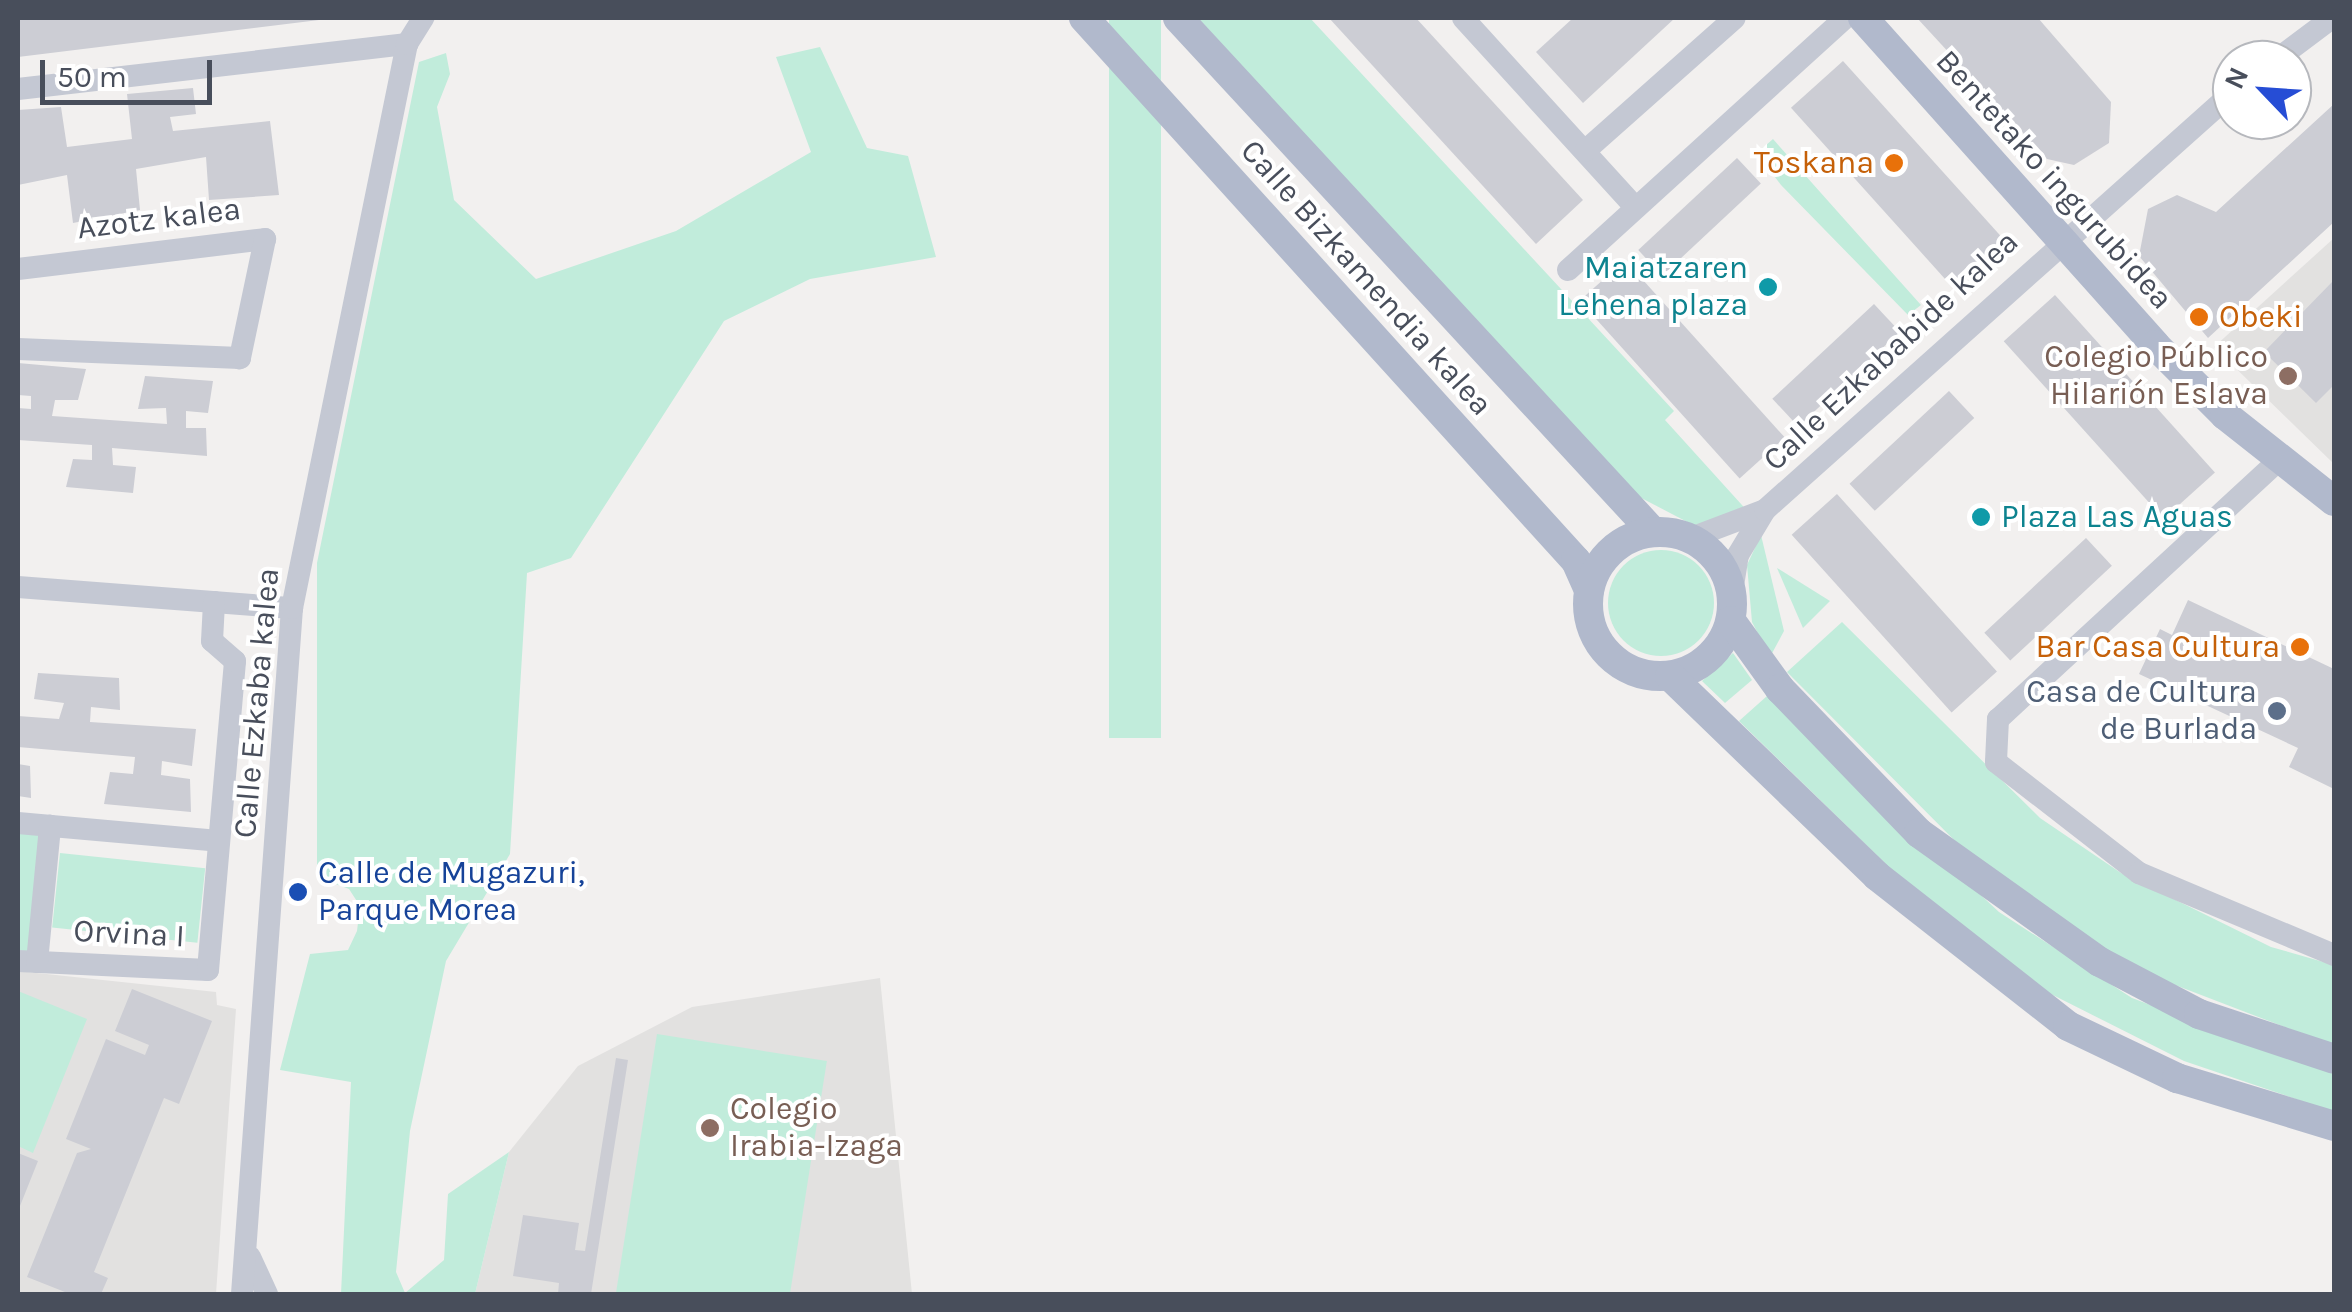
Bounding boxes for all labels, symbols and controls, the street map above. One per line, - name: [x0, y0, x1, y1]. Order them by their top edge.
- scale bar: [45, 40, 218, 102]
- north arrow: [2212, 40, 2312, 140]
- street label: Bentetako ingurubidea: [1927, 42, 2181, 318]
- text: 50 m: [57, 59, 127, 95]
- text: N: [2217, 62, 2255, 94]
- street label: Calle Bizkamendia kalea: [1232, 132, 1500, 424]
- place label: Toskana: [1754, 144, 1874, 182]
- marker: Toskana: [1883, 152, 1905, 174]
- street label: Azotz kalea: [75, 190, 243, 248]
- street label: Calle Ezkababide kalea: [1756, 223, 2026, 479]
- place label: Maiatzaren Lehena plaza: [1558, 250, 1748, 325]
- marker: Maiatzaren Lehena plaza: [1757, 276, 1779, 298]
- place label: Obeki: [2219, 298, 2303, 336]
- marker: Obeki: [2188, 306, 2210, 328]
- place label: Colegio Público Hilarión Eslava: [2044, 339, 2268, 414]
- marker: Colegio Público Hilarión Eslava: [2277, 365, 2299, 387]
- place label: Plaza Las Aguas: [2001, 498, 2233, 536]
- marker: Plaza Las Aguas: [1970, 506, 1992, 528]
- street label: Calle Ezkaba kalea: [226, 566, 288, 840]
- place label: Bar Casa Cultura: [2036, 628, 2280, 666]
- marker: Bar Casa Cultura: [2289, 636, 2311, 658]
- place label: Casa de Cultura de Burlada: [2026, 674, 2257, 749]
- marker: Casa de Cultura de Burlada: [2266, 700, 2288, 722]
- place label: Calle de Mugazuri, Parque Morea: [318, 855, 585, 930]
- marker: Calle de Mugazuri, Parque Morea: [287, 881, 309, 903]
- street label: Orvina I: [72, 912, 186, 956]
- place label: Colegio Irabia-Izaga: [730, 1091, 903, 1166]
- marker: Colegio Irabia-Izaga: [699, 1117, 721, 1139]

